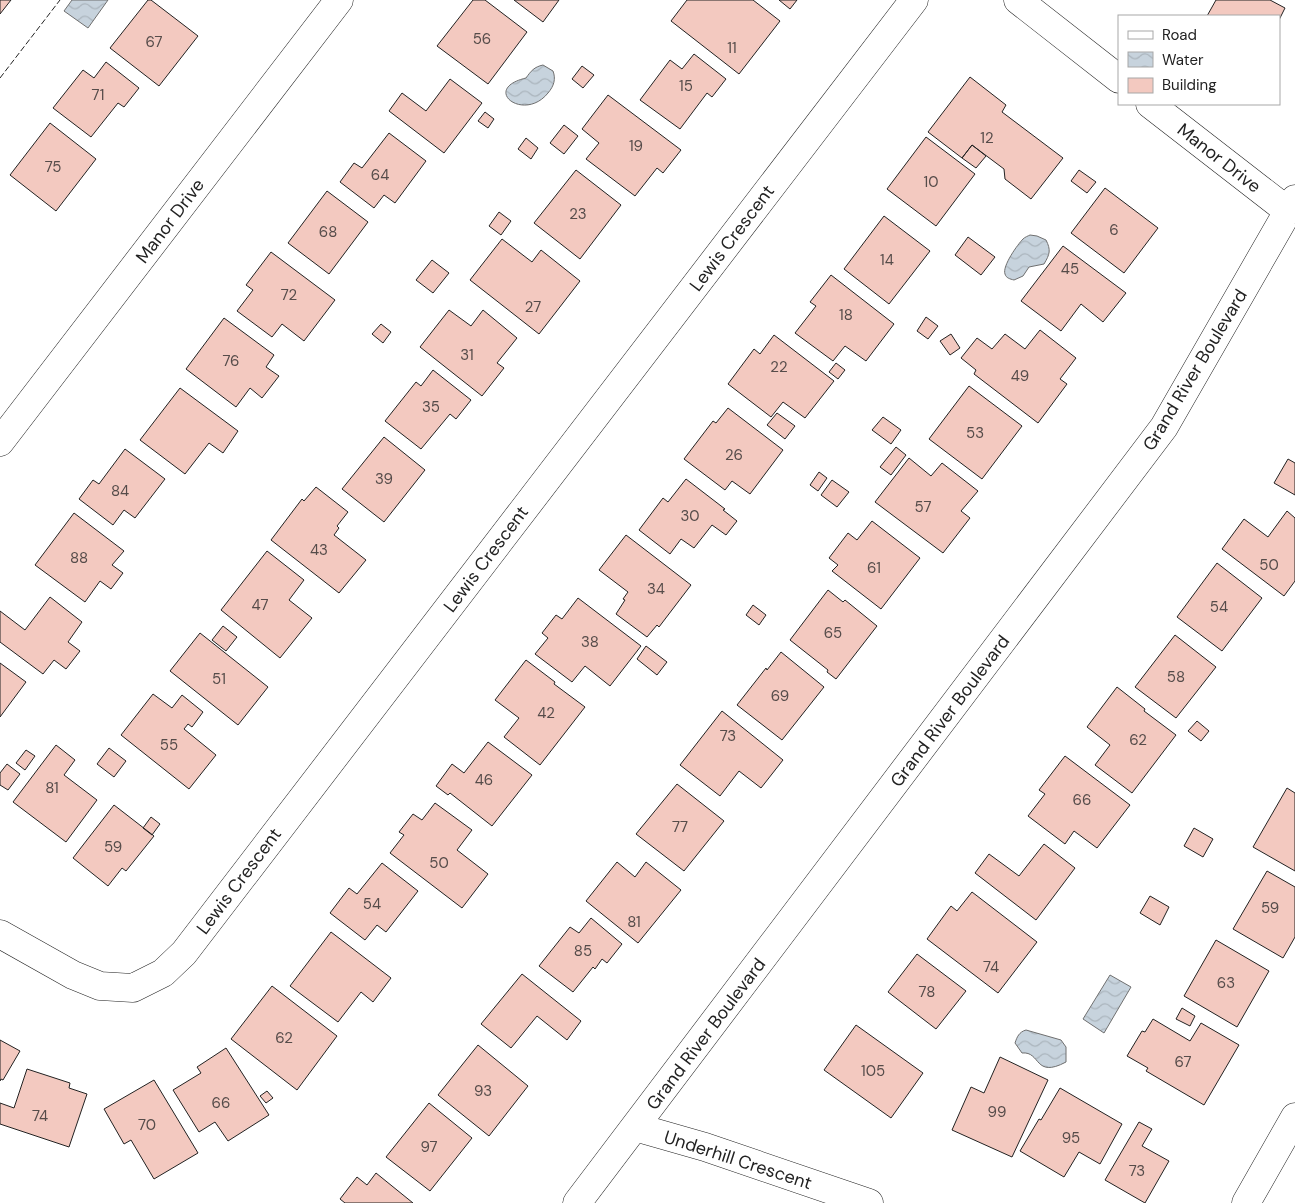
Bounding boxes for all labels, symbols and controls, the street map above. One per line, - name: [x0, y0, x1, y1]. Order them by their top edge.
- legend: [1118, 15, 1280, 105]
- text: Road: [1162, 25, 1197, 45]
- house number: 56: [473, 29, 491, 49]
- house number: 67: [145, 32, 163, 52]
- house number: 11: [727, 38, 737, 58]
- text: Water: [1162, 50, 1204, 70]
- text: Building: [1162, 75, 1217, 95]
- house number: 15: [679, 76, 693, 96]
- house number: 71: [92, 85, 104, 105]
- street label: Manor Drive: [1172, 118, 1266, 198]
- house number: 12: [980, 128, 994, 148]
- house number: 19: [629, 136, 643, 156]
- house number: 75: [45, 157, 61, 177]
- house number: 64: [371, 165, 389, 185]
- house number: 10: [924, 172, 938, 192]
- street label: Manor Drive: [130, 174, 210, 268]
- street label: Lewis Crescent: [684, 180, 780, 296]
- house number: 23: [569, 204, 587, 224]
- house number: 6: [1109, 220, 1119, 240]
- house number: 68: [319, 222, 337, 242]
- house number: 14: [880, 250, 894, 270]
- house number: 45: [1061, 259, 1079, 279]
- house number: 72: [281, 285, 297, 305]
- street label: Grand River Boulevard: [1137, 285, 1253, 455]
- house number: 27: [525, 297, 541, 317]
- house number: 18: [839, 305, 853, 325]
- house number: 31: [460, 345, 474, 365]
- house number: 76: [222, 351, 240, 371]
- house number: 22: [770, 357, 788, 377]
- house number: 49: [1011, 366, 1029, 386]
- house number: 35: [422, 397, 440, 417]
- house number: 53: [966, 423, 984, 443]
- house number: 26: [725, 445, 743, 465]
- house number: 39: [375, 469, 393, 489]
- house number: 84: [111, 481, 129, 501]
- house number: 57: [915, 497, 931, 517]
- street label: Lewis Crescent: [438, 501, 534, 617]
- house number: 30: [680, 506, 700, 526]
- house number: 43: [310, 540, 328, 560]
- house number: 88: [70, 548, 88, 568]
- house number: 50: [1259, 555, 1279, 575]
- house number: 61: [867, 558, 881, 578]
- house number: 34: [647, 579, 665, 599]
- house number: 47: [251, 595, 269, 615]
- house number: 54: [1210, 597, 1228, 617]
- house number: 65: [824, 623, 842, 643]
- street label: Grand River Boulevard: [885, 630, 1015, 792]
- house number: 38: [581, 632, 599, 652]
- house number: 58: [1167, 667, 1185, 687]
- house number: 51: [212, 669, 226, 689]
- house number: 69: [771, 686, 789, 706]
- house number: 42: [537, 703, 555, 723]
- house number: 73: [720, 726, 736, 746]
- house number: 62: [1129, 730, 1147, 750]
- house number: 55: [160, 735, 178, 755]
- house number: 46: [475, 770, 493, 790]
- house number: 81: [45, 778, 59, 798]
- house number: 66: [1073, 790, 1091, 810]
- house number: 77: [672, 817, 688, 837]
- street label: Lewis Crescent: [191, 823, 287, 939]
- house number: 59: [104, 837, 122, 857]
- house number: 50: [429, 853, 449, 873]
- house number: 54: [363, 894, 381, 914]
- house number: 59: [1261, 898, 1279, 918]
- house number: 81: [627, 912, 641, 932]
- house number: 85: [574, 941, 592, 961]
- street label: Grand River Boulevard: [641, 953, 771, 1115]
- house number: 74: [983, 957, 999, 977]
- house number: 63: [1217, 973, 1235, 993]
- house number: 78: [919, 982, 935, 1002]
- house number: 62: [275, 1028, 293, 1048]
- house number: 67: [1174, 1052, 1192, 1072]
- house number: 105: [861, 1061, 885, 1081]
- house number: 93: [474, 1081, 492, 1101]
- house number: 66: [212, 1093, 230, 1113]
- house number: 99: [988, 1102, 1006, 1122]
- house number: 74: [32, 1106, 48, 1126]
- house number: 70: [138, 1115, 156, 1135]
- street label: Underhill Crescent: [661, 1125, 815, 1195]
- house number: 95: [1062, 1128, 1080, 1148]
- house number: 97: [420, 1137, 438, 1157]
- house number: 73: [1129, 1161, 1145, 1181]

